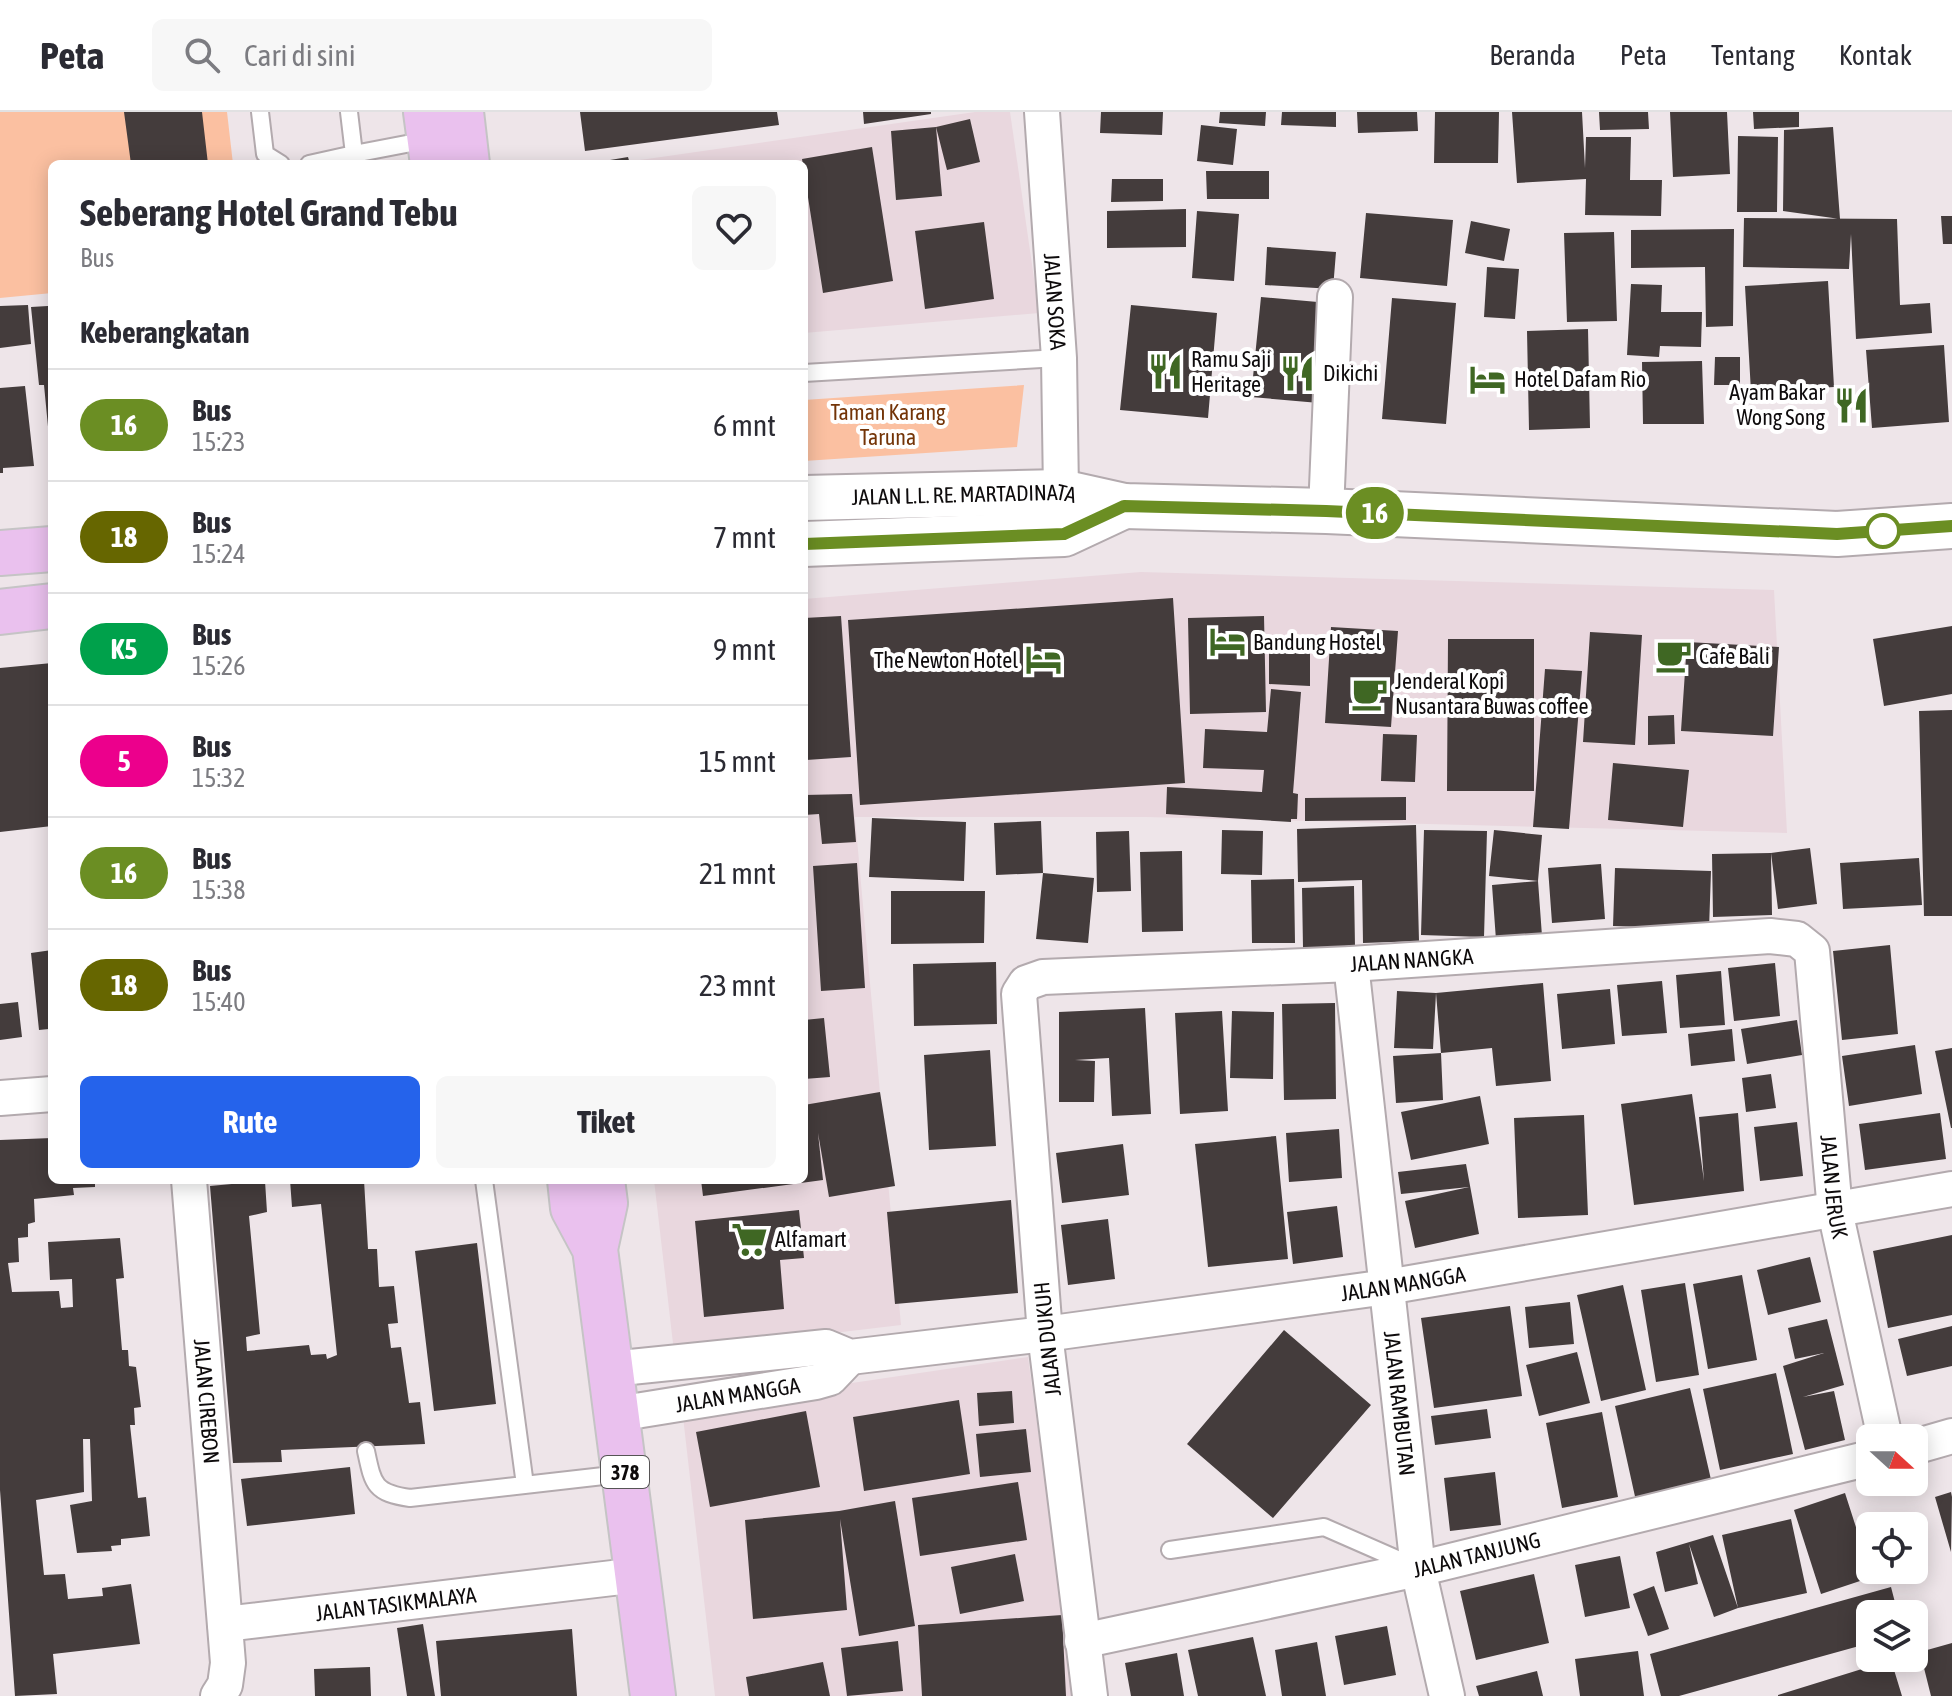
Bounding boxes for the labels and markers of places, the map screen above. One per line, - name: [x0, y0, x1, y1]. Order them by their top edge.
- place label: Ramu Saji Heritage: [1191, 346, 1271, 397]
- restaurant icon: Ramu Saji Heritage: [1146, 353, 1184, 391]
- restaurant icon: Dikichi: [1278, 354, 1316, 392]
- place label: Dikichi: [1323, 360, 1378, 386]
- hotel icon: Hotel Dafam Rio: [1469, 360, 1507, 398]
- place label: Hotel Dafam Rio: [1514, 366, 1646, 392]
- place label: Ayam Bakar Wong Song: [1729, 379, 1826, 430]
- restaurant icon: Ayam Bakar Wong Song: [1832, 386, 1870, 424]
- unlabelled marker: [1866, 514, 1900, 548]
- hotel icon: Bandung Hostel: [1208, 623, 1246, 661]
- place label: Bandung Hostel: [1253, 629, 1382, 655]
- cafe icon: Cafe Bali: [1654, 637, 1692, 675]
- hotel icon: The Newton Hotel: [1025, 641, 1063, 679]
- place label: Cafe Bali: [1699, 643, 1770, 669]
- place label: The Newton Hotel: [874, 647, 1018, 673]
- place label: Jenderal Kopi Nusantara Buwas coffee: [1395, 668, 1588, 719]
- cafe icon: Jenderal Kopi Nusantara Buwas coffee: [1350, 675, 1388, 713]
- supermarket icon: Alfamart: [730, 1220, 768, 1258]
- place label: Alfamart: [775, 1226, 847, 1252]

